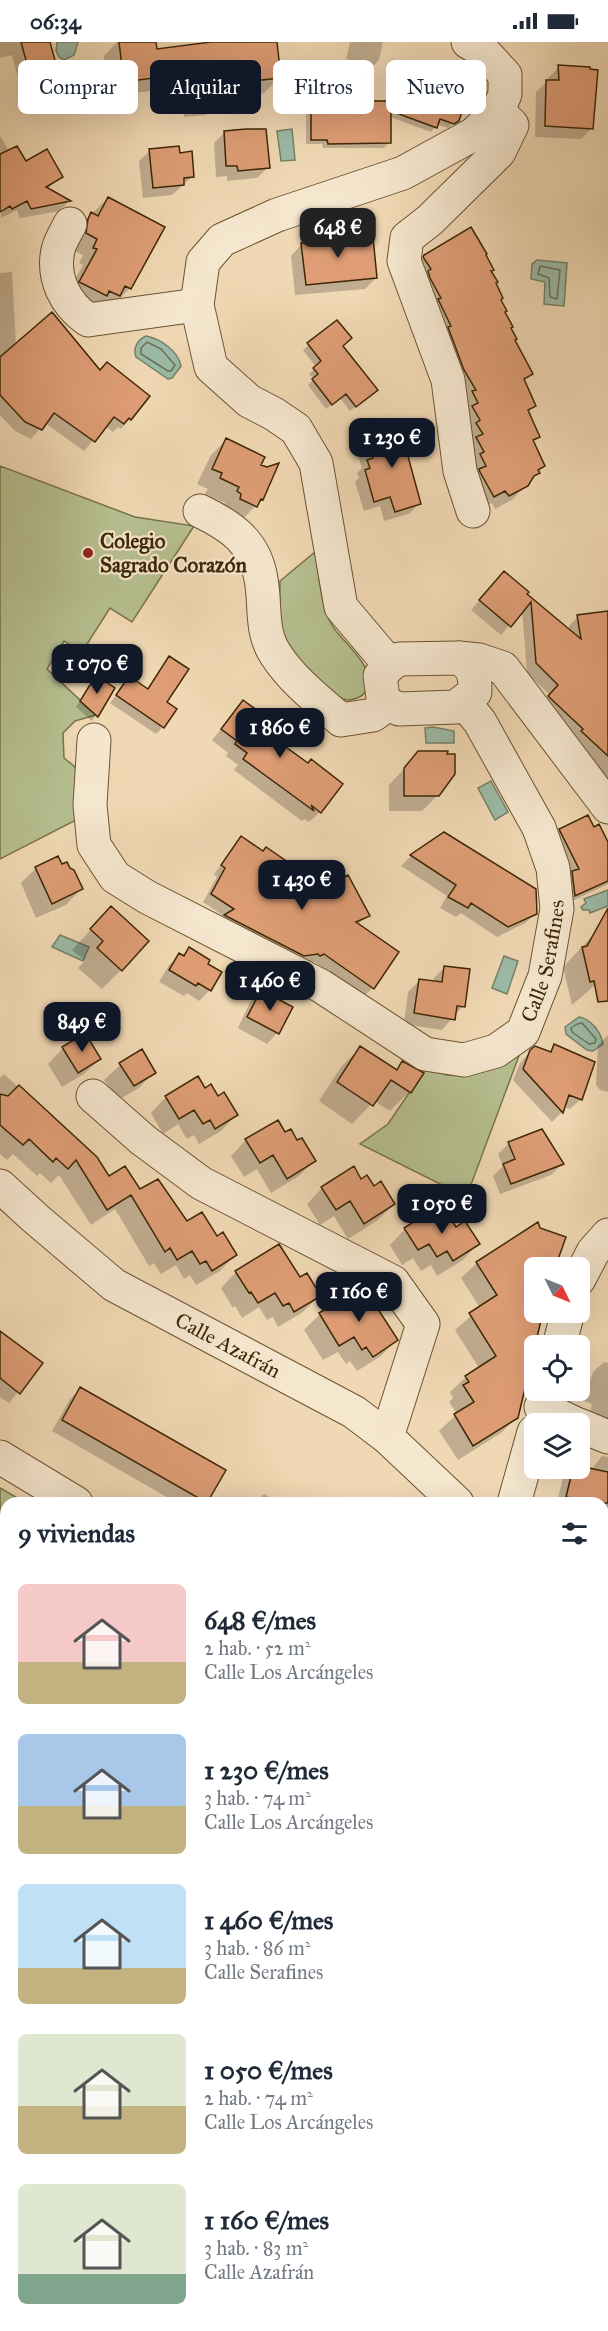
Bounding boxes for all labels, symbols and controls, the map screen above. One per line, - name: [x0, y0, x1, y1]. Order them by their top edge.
- text: 06:34: [30, 8, 81, 35]
- chip: Comprar: [18, 60, 138, 114]
- chip: Alquilar: [150, 60, 261, 114]
- chip: Filtros: [273, 60, 374, 114]
- chip: Nuevo: [386, 60, 486, 114]
- pin: 648 €: [296, 208, 380, 259]
- text: 648 €: [314, 215, 362, 239]
- pin: 1 230 €: [337, 418, 447, 469]
- text: 1 230 €: [363, 425, 421, 449]
- place label: Colegio Sagrado Corazón: [100, 528, 247, 578]
- marker: Colegio Sagrado Corazón: [81, 546, 95, 560]
- pin: 1 070 €: [42, 644, 152, 695]
- text: 1 070 €: [66, 651, 128, 675]
- pin: 1 860 €: [225, 708, 335, 759]
- text: 1 860 €: [249, 715, 311, 739]
- pin: 1 430 €: [247, 860, 357, 911]
- text: 1 430 €: [272, 867, 332, 891]
- street label: Calle Serafines: [515, 899, 570, 1026]
- pin: 1 460 €: [215, 961, 325, 1012]
- text: 1 460 €: [239, 968, 301, 992]
- pin: 849 €: [40, 1002, 124, 1053]
- text: 849 €: [58, 1009, 106, 1033]
- pin: 1 050 €: [387, 1184, 497, 1235]
- text: 1 050 €: [411, 1191, 473, 1215]
- north arrow: [524, 1257, 590, 1323]
- map controls: [524, 1257, 590, 1479]
- pin: 1 160 €: [304, 1272, 414, 1323]
- text: 1 160 €: [330, 1279, 388, 1303]
- street label: Calle Azafrán: [171, 1307, 285, 1384]
- button: locate: [524, 1335, 590, 1401]
- button: layers: [524, 1413, 590, 1479]
- text: 9 viviendas: [18, 1517, 135, 1549]
- icon: filters: [558, 1517, 591, 1550]
- text: 648 €/mes: [204, 1604, 316, 1636]
- icon: home: [66, 1608, 138, 1680]
- text: 2 hab. · 52 m²: [204, 1636, 311, 1660]
- text: Calle Los Arcángeles: [204, 1660, 373, 1684]
- text: 1 230 €/mes: [204, 1754, 329, 1786]
- icon: home: [66, 1758, 138, 1830]
- text: 3 hab. · 74 m²: [204, 1786, 311, 1810]
- text: Calle Los Arcángeles: [204, 1810, 373, 1834]
- text: 1 460 €/mes: [204, 1904, 333, 1936]
- icon: home: [66, 1908, 138, 1980]
- text: 3 hab. · 86 m²: [204, 1936, 311, 1960]
- text: Calle Serafines: [204, 1960, 323, 1984]
- text: 1 050 €/mes: [204, 2054, 333, 2086]
- icon: home: [66, 2058, 138, 2130]
- text: 2 hab. · 74 m²: [204, 2086, 313, 2110]
- text: Calle Los Arcángeles: [204, 2110, 373, 2134]
- text: 1 160 €/mes: [204, 2204, 329, 2236]
- icon: home: [66, 2208, 138, 2280]
- text: 3 hab. · 83 m²: [204, 2236, 308, 2260]
- text: Calle Azafrán: [204, 2260, 314, 2284]

